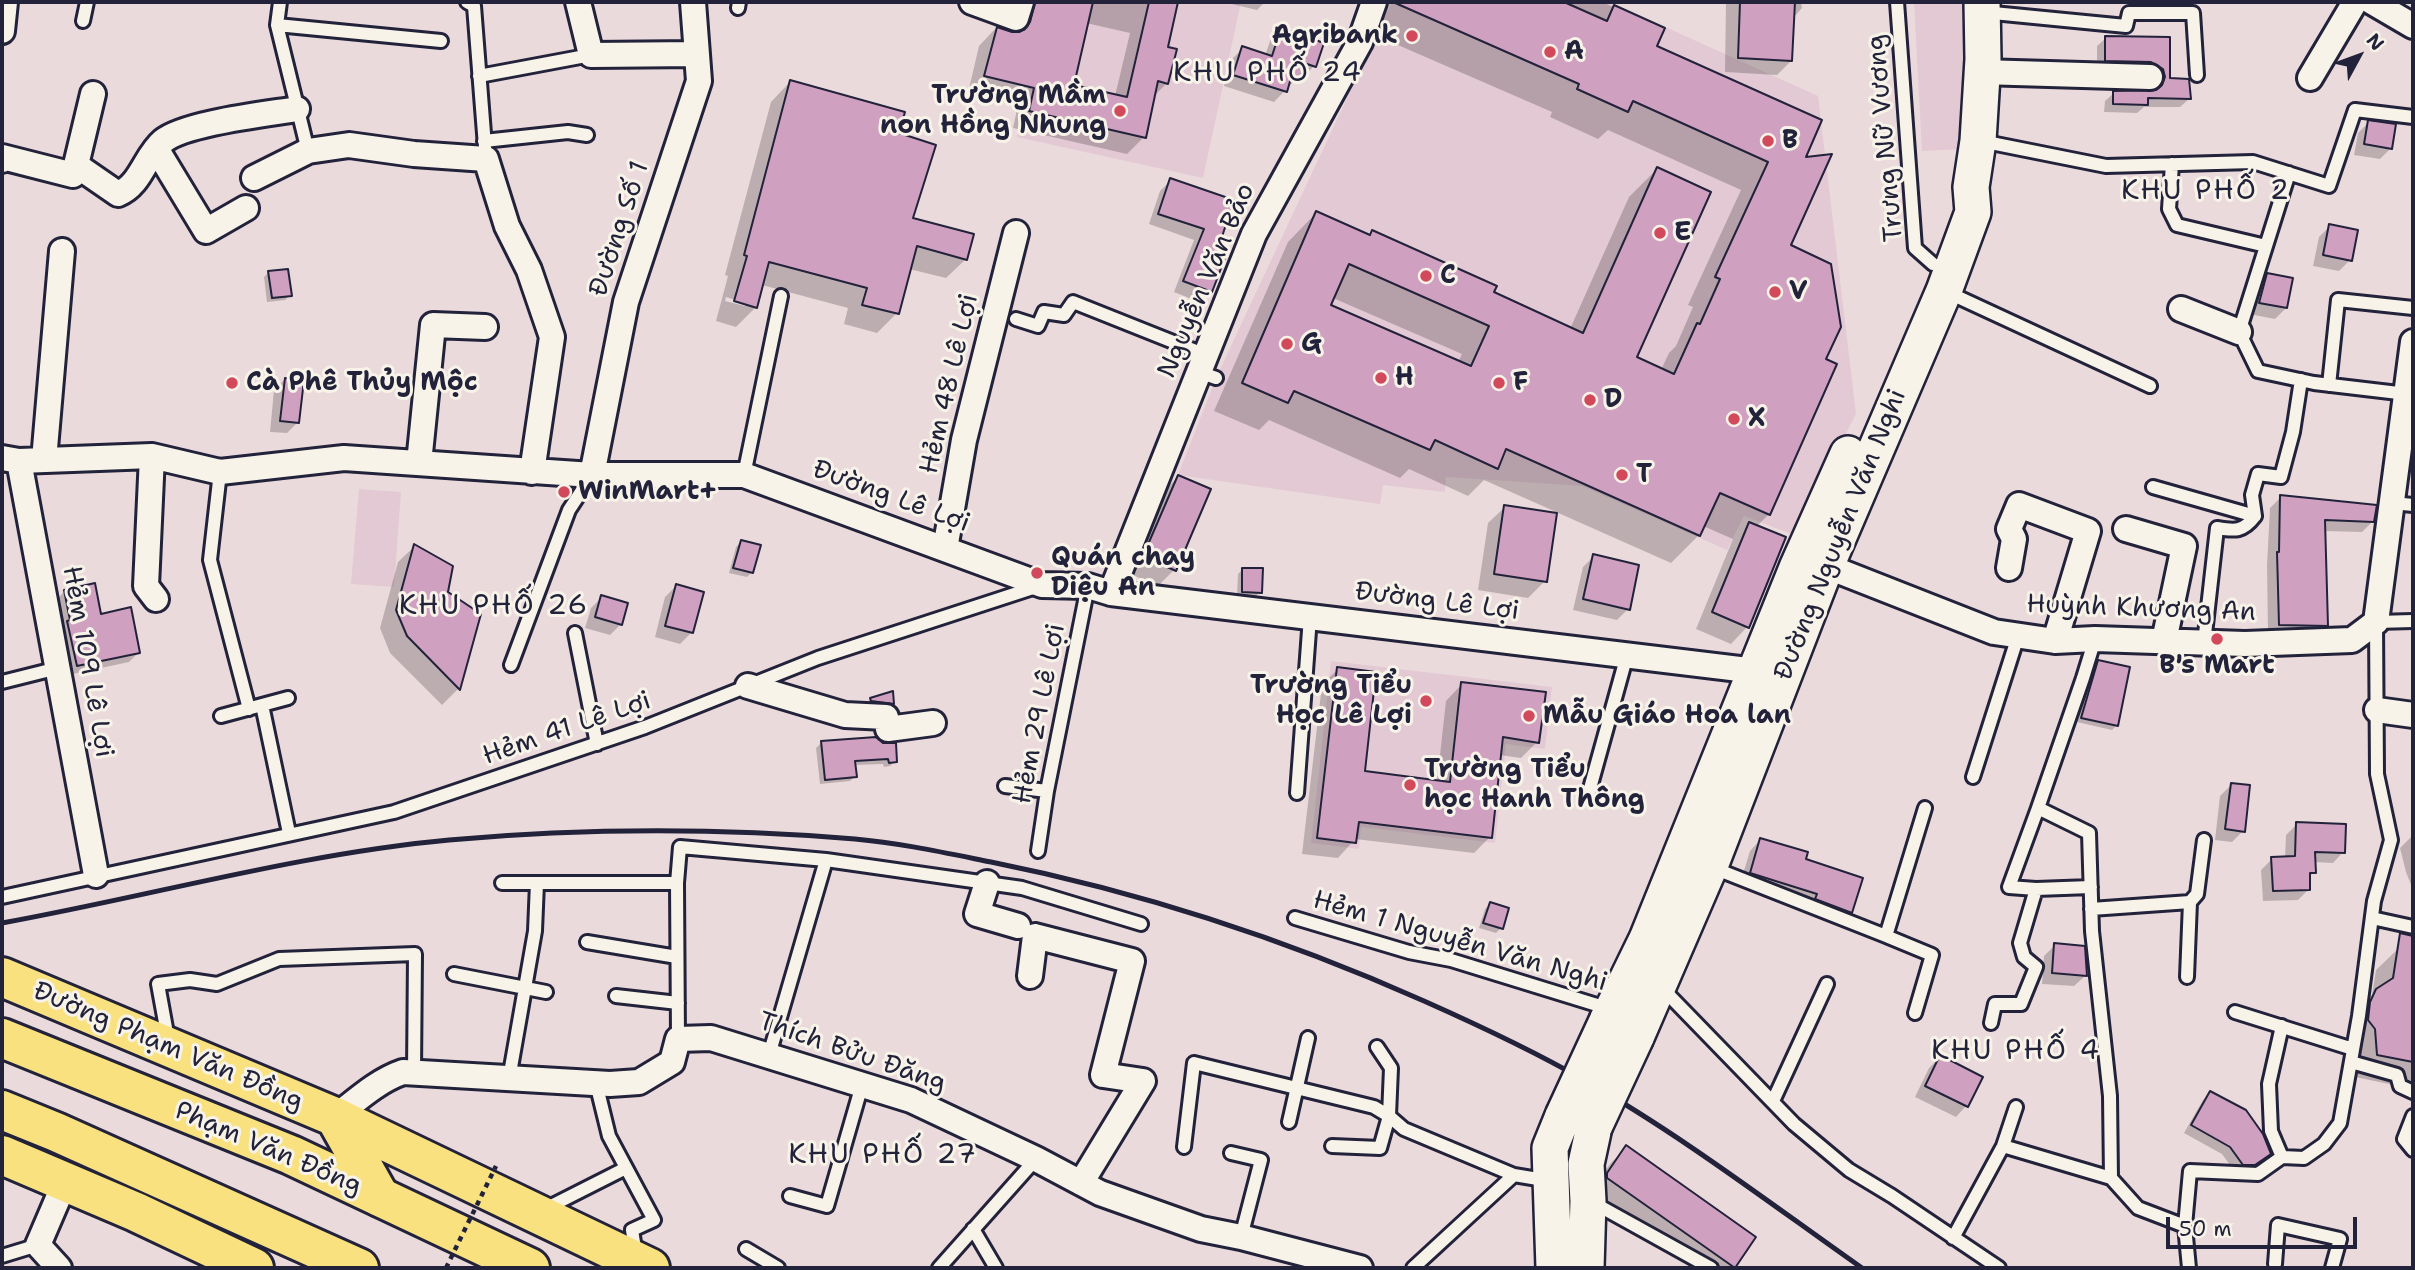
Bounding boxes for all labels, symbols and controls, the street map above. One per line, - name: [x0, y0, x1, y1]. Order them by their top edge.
- place label: Agribank: [1272, 20, 1398, 52]
- north arrow: [2324, 21, 2394, 91]
- marker: Agribank: [1404, 28, 1420, 44]
- text: N: [2361, 28, 2390, 56]
- street label: Trưng Nữ Vương: [1861, 33, 1911, 243]
- place label: A: [1564, 36, 1584, 68]
- marker: A: [1542, 44, 1558, 60]
- district label: KHU PHỐ 24: [1174, 57, 1362, 91]
- place label: Trường Mầm non Hồng Nhung: [880, 80, 1106, 142]
- marker: Trường Mầm non Hồng Nhung: [1112, 103, 1128, 119]
- place label: B: [1782, 125, 1798, 157]
- marker: B: [1760, 133, 1776, 149]
- street label: Đường Số 1: [584, 158, 656, 300]
- district label: KHU PHỐ 2: [2122, 175, 2290, 209]
- street label: Nguyễn Văn Bảo: [1152, 179, 1262, 383]
- place label: E: [1674, 217, 1691, 249]
- marker: E: [1652, 225, 1668, 241]
- place label: C: [1440, 260, 1456, 292]
- marker: C: [1418, 268, 1434, 284]
- place label: V: [1789, 276, 1807, 308]
- marker: V: [1767, 284, 1783, 300]
- street label: Hẻm 48 Lê Lợi: [914, 291, 986, 477]
- place label: G: [1301, 328, 1322, 360]
- marker: G: [1279, 336, 1295, 352]
- place label: H: [1395, 362, 1414, 394]
- place label: Cà Phê Thủy Mộc: [246, 367, 478, 399]
- place label: F: [1513, 367, 1528, 399]
- marker: H: [1373, 370, 1389, 386]
- marker: Cà Phê Thủy Mộc: [224, 375, 240, 391]
- marker: F: [1491, 375, 1507, 391]
- place label: D: [1604, 384, 1622, 416]
- street label: Đường Nguyễn Văn Nghi: [1768, 385, 1914, 685]
- marker: D: [1582, 392, 1598, 408]
- place label: X: [1748, 403, 1765, 435]
- marker: X: [1726, 411, 1742, 427]
- street label: Đường Lê Lợi: [808, 454, 974, 540]
- place label: T: [1636, 459, 1652, 491]
- marker: T: [1614, 467, 1630, 483]
- place label: WinMart+: [578, 476, 717, 508]
- marker: WinMart+: [556, 484, 572, 500]
- place label: Quán chay Diệu An: [1051, 542, 1195, 604]
- street label: Hẻm 109 Lê Lợi: [55, 564, 119, 760]
- marker: Quán chay Diệu An: [1029, 565, 1045, 581]
- street label: Đường Lê Lợi: [1353, 576, 1521, 628]
- street label: Huỳnh Khương An: [2026, 589, 2256, 629]
- district label: KHU PHỐ 26: [400, 590, 588, 624]
- street label: Hẻm 29 Lê Lợi: [1007, 621, 1073, 807]
- marker: B's Mart: [2209, 631, 2225, 647]
- place label: B's Mart: [2159, 650, 2275, 682]
- place label: Trường Tiểu Học Lê Lợi: [1250, 670, 1412, 732]
- street label: Hẻm 41 Lê Lợi: [479, 686, 655, 772]
- marker: Trường Tiểu Học Lê Lợi: [1418, 693, 1434, 709]
- place label: Mẫu Giáo Hoa lan: [1543, 700, 1791, 732]
- marker: Mẫu Giáo Hoa lan: [1521, 708, 1537, 724]
- place label: Trường Tiểu học Hanh Thông: [1424, 754, 1645, 816]
- marker: Trường Tiểu học Hanh Thông: [1402, 777, 1418, 793]
- street label: Hẻm 1 Nguyễn Văn Nghi: [1309, 885, 1611, 999]
- street label: Đường Phạm Văn Đồng: [28, 976, 308, 1118]
- street label: Thích Bửu Đăng: [754, 1006, 950, 1100]
- district label: KHU PHỐ 4: [1932, 1035, 2100, 1069]
- street label: Phạm Văn Đồng: [170, 1096, 366, 1202]
- district label: KHU PHỐ 27: [789, 1139, 977, 1173]
- scale bar: [2170, 1204, 2361, 1248]
- text: 50 m: [2179, 1215, 2232, 1243]

